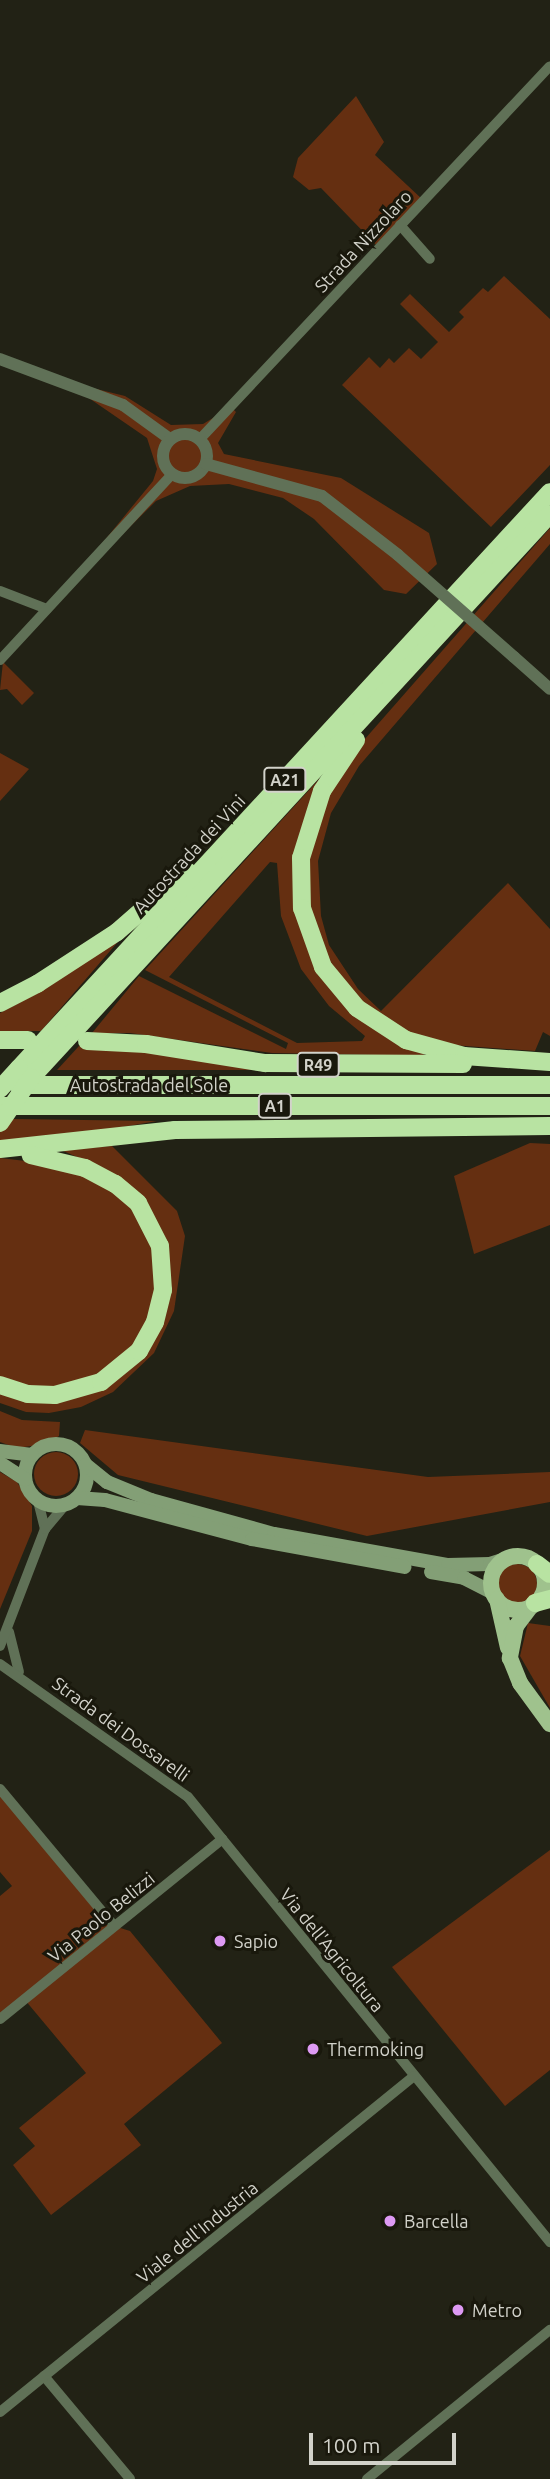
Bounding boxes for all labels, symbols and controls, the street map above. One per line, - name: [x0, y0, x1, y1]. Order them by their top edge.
- street label: Strada Nizzolaro: [310, 185, 416, 297]
- road number: A21: [262, 768, 308, 792]
- street label: Autostrada dei Vini: [128, 790, 250, 918]
- road number: R49: [295, 1052, 341, 1078]
- street label: Autostrada del Sole: [70, 1074, 228, 1096]
- road number: A1: [258, 1094, 292, 1118]
- street label: Strada dei Dossarelli: [48, 1672, 194, 1786]
- street label: Via Paolo Belizzi: [43, 1867, 159, 1967]
- street label: Via dell'Agricoltura: [275, 1884, 389, 2016]
- place label: Sapio: [234, 1930, 278, 1952]
- marker: Sapio: [212, 1933, 228, 1949]
- place label: Thermoking: [327, 2038, 424, 2060]
- marker: Thermoking: [305, 2041, 321, 2057]
- street label: Viale dell'Industria: [132, 2177, 262, 2287]
- place label: Barcella: [404, 2210, 468, 2232]
- marker: Barcella: [382, 2213, 398, 2229]
- place label: Metro: [472, 2299, 522, 2321]
- marker: Metro: [450, 2302, 466, 2318]
- scale bar: [312, 2420, 459, 2464]
- text: 100 m: [322, 2433, 380, 2457]

